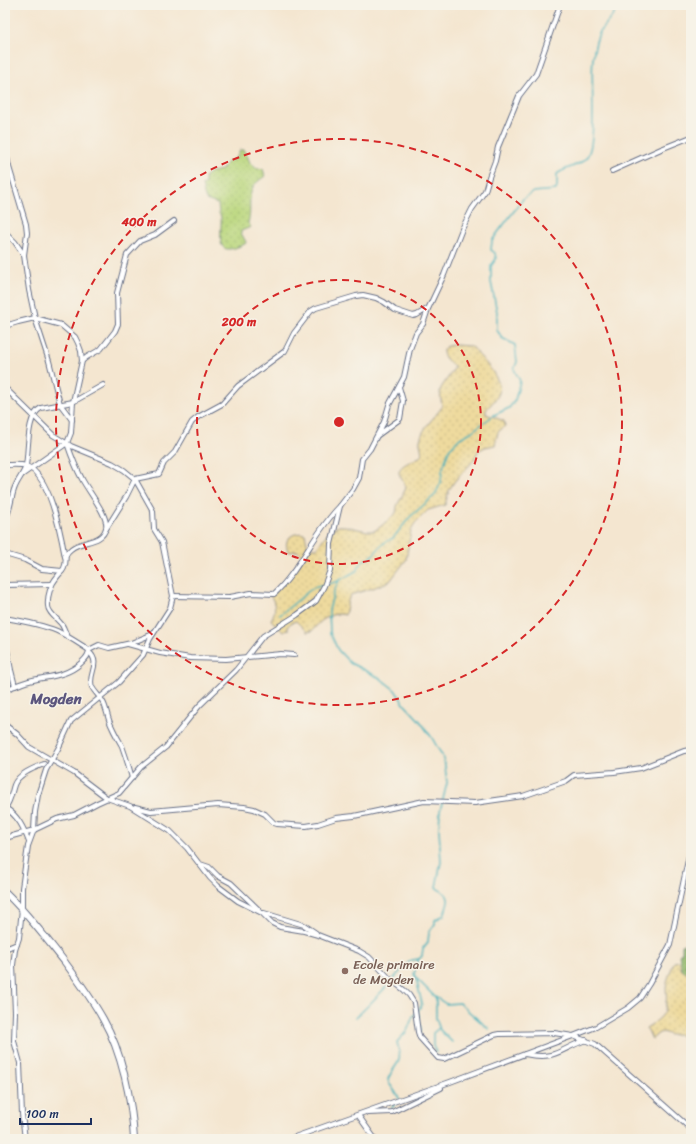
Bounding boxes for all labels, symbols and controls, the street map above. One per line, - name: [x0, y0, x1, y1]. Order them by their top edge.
- text: 400 m: [120, 211, 157, 233]
- text: 200 m: [221, 311, 257, 333]
- centre of rings: [332, 415, 346, 429]
- district label: Mogden: [29, 686, 82, 712]
- place label: Ecole primaire de Mogden: [353, 953, 435, 991]
- marker: Ecole primaire de Mogden: [340, 966, 350, 976]
- scale bar: [20, 1100, 91, 1126]
- text: 100 m: [26, 1103, 59, 1125]

